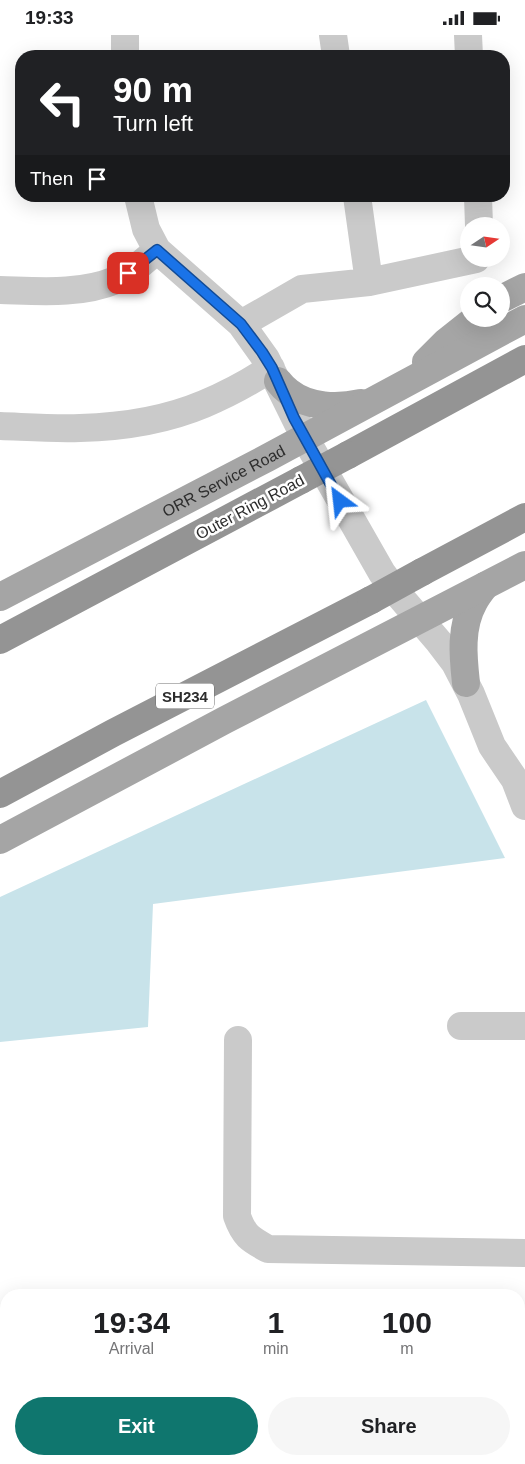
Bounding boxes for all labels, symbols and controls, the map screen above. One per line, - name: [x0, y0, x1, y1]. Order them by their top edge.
- text: 19:33: [25, 7, 74, 28]
- icon: left: [30, 70, 95, 135]
- text: 90 m: [113, 70, 193, 109]
- text: Turn left: [113, 111, 193, 136]
- icon: arrive: [83, 165, 111, 193]
- text: Then: [30, 168, 73, 189]
- north arrow: [460, 217, 510, 267]
- map controls: [460, 217, 510, 327]
- pin: [107, 252, 149, 294]
- icon: arrive: [114, 259, 142, 287]
- button: search: [460, 277, 510, 327]
- street label: ORR Service Road: [159, 441, 288, 520]
- street label: Outer Ring Road: [193, 471, 307, 543]
- position arrow: [313, 474, 365, 526]
- road number: SH234: [156, 683, 214, 709]
- text: 19:34: [93, 1306, 170, 1339]
- text: 1: [267, 1306, 284, 1339]
- text: 100: [382, 1306, 432, 1339]
- text: Arrival: [109, 1340, 154, 1357]
- text: min: [263, 1340, 289, 1357]
- text: m: [400, 1340, 413, 1357]
- button: Exit: [15, 1397, 258, 1455]
- button: Share: [268, 1397, 510, 1455]

